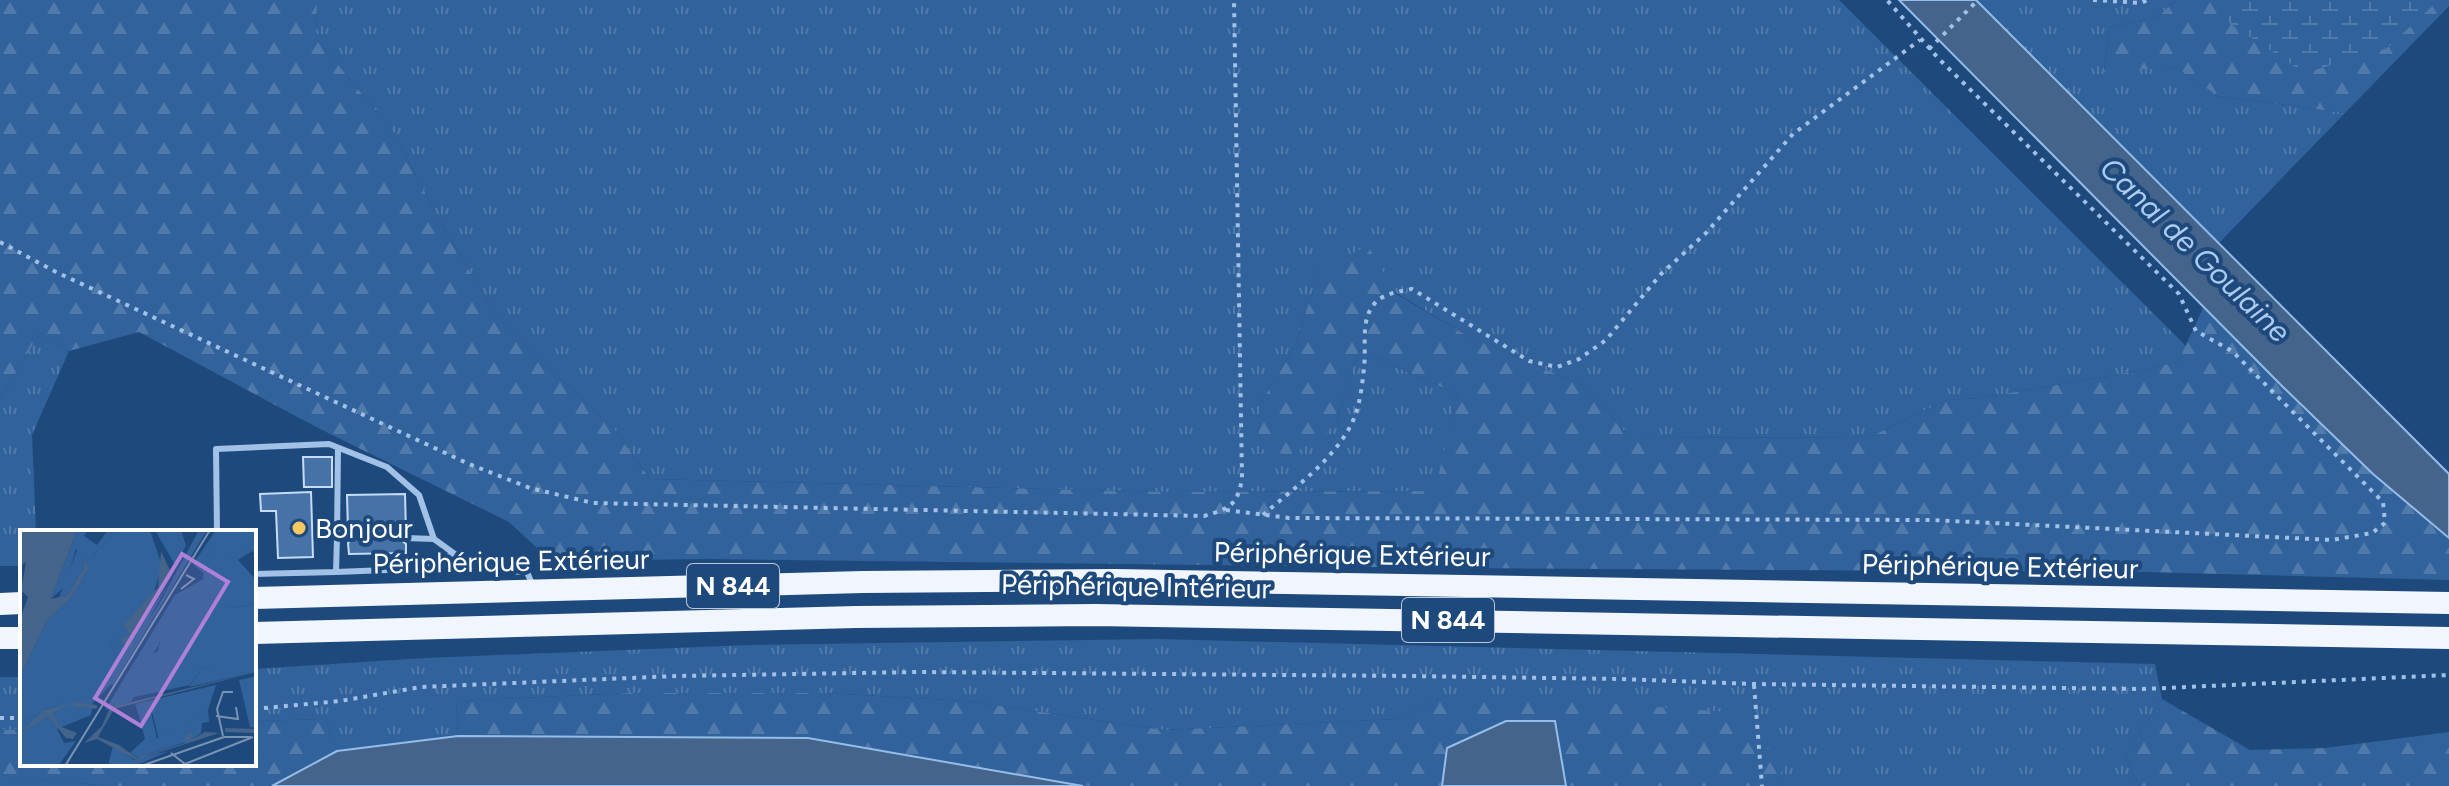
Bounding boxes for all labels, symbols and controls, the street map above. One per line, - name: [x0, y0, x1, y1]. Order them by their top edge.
- water label: Canal de Goulaine: [2092, 149, 2298, 350]
- place label: Bonjour: [315, 511, 413, 545]
- marker: Bonjour: [290, 519, 308, 537]
- inset map: [20, 530, 256, 766]
- street label: Périphérique Extérieur: [1213, 535, 1491, 573]
- street label: Périphérique Extérieur: [372, 542, 650, 580]
- street label: Périphérique Extérieur: [1861, 547, 2139, 585]
- road number: N 844: [687, 564, 779, 608]
- street label: Périphérique Intérieur: [1001, 567, 1272, 605]
- road number: N 844: [1402, 598, 1494, 642]

